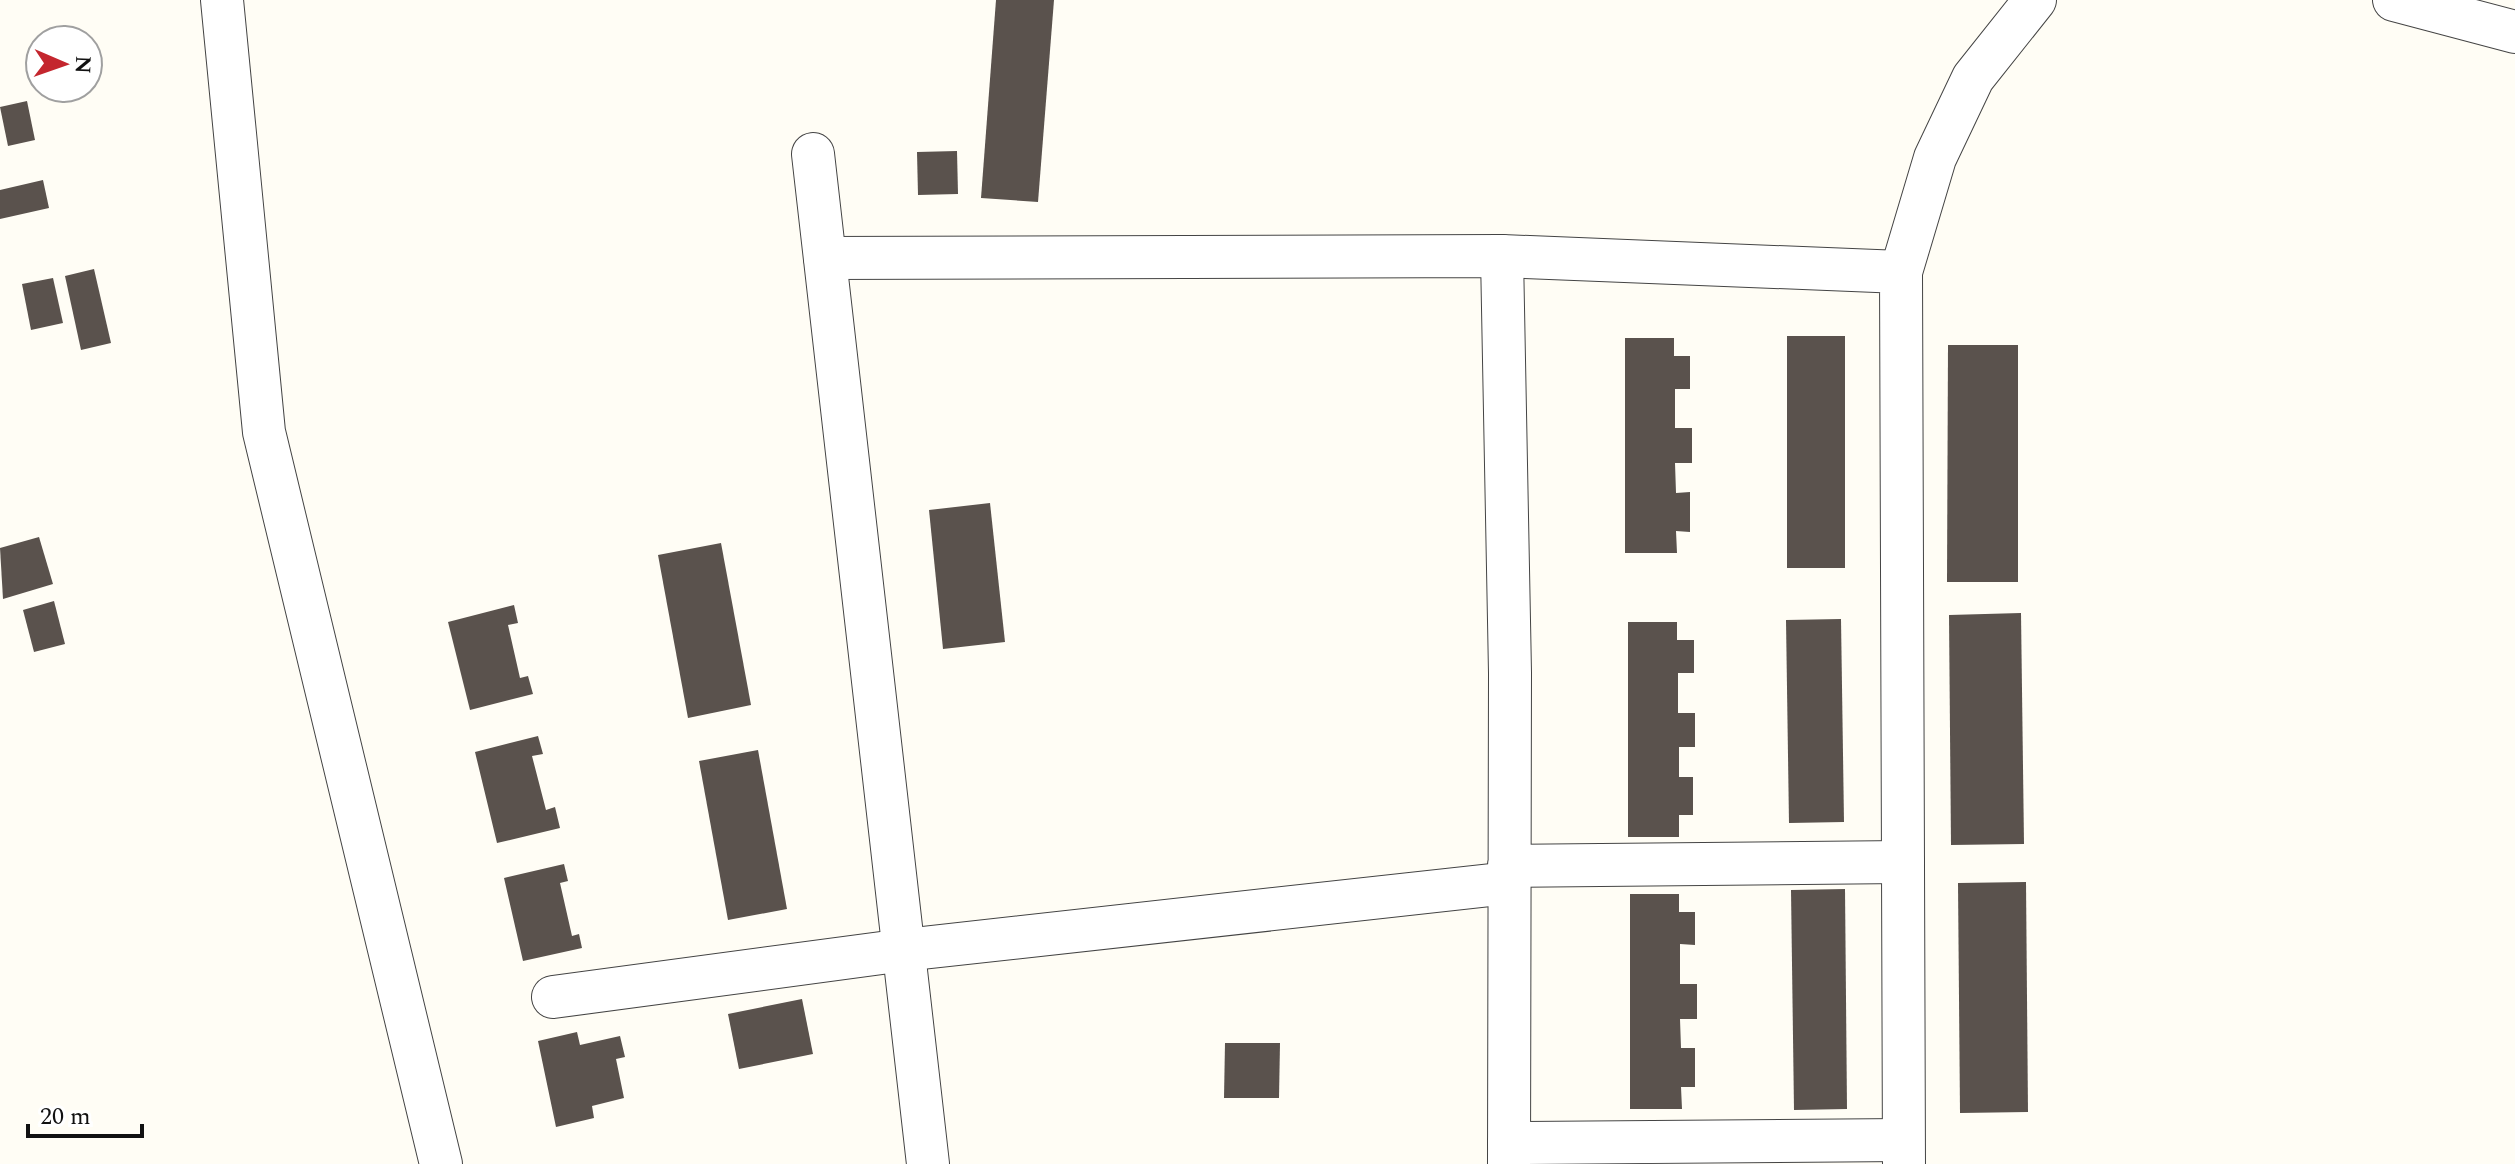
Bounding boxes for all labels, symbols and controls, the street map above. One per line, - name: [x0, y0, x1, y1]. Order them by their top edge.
- north arrow: [24, 24, 104, 104]
- text: N: [66, 55, 99, 74]
- scale bar: [28, 1088, 142, 1138]
- text: 20 m: [40, 1099, 91, 1135]

